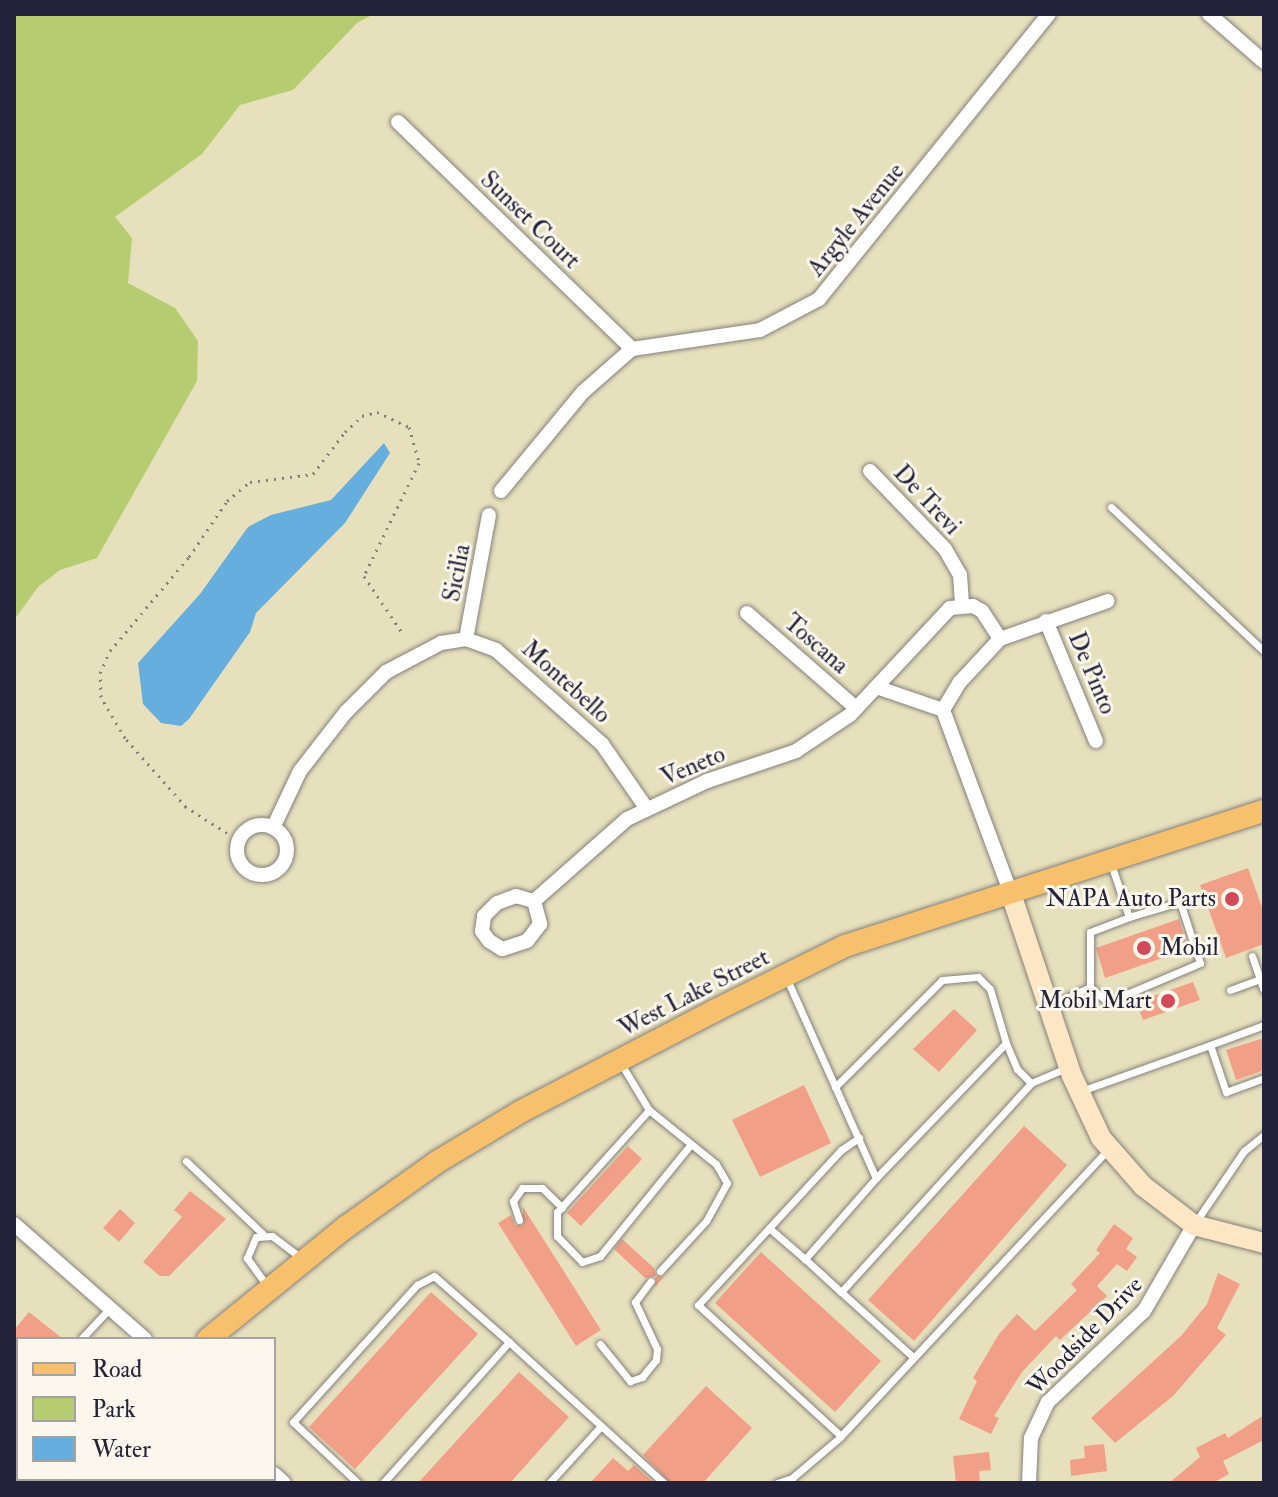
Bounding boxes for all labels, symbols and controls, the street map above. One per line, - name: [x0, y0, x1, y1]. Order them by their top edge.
- street label: Argyle Avenue: [802, 158, 910, 282]
- street label: Sunset Court: [474, 165, 586, 275]
- street label: De Trevi: [887, 459, 967, 541]
- street label: Sicilia: [437, 542, 477, 604]
- street label: Toscana: [778, 608, 854, 680]
- street label: De Pinto: [1062, 628, 1122, 718]
- street label: Montebello: [516, 635, 616, 729]
- street label: Veneto: [657, 740, 729, 792]
- place label: NAPA Auto Parts: [1046, 885, 1216, 913]
- marker: NAPA Auto Parts: [1223, 890, 1241, 908]
- place label: Mobil: [1160, 934, 1219, 962]
- marker: Mobil: [1135, 939, 1153, 957]
- street label: West Lake Street: [614, 943, 774, 1043]
- place label: Mobil Mart: [1039, 987, 1152, 1015]
- marker: Mobil Mart: [1159, 992, 1177, 1010]
- street label: Woodside Drive: [1021, 1271, 1149, 1401]
- legend: [16, 1337, 276, 1481]
- text: Road: [92, 1354, 142, 1385]
- text: Park: [92, 1394, 136, 1425]
- text: Water: [92, 1434, 151, 1465]

